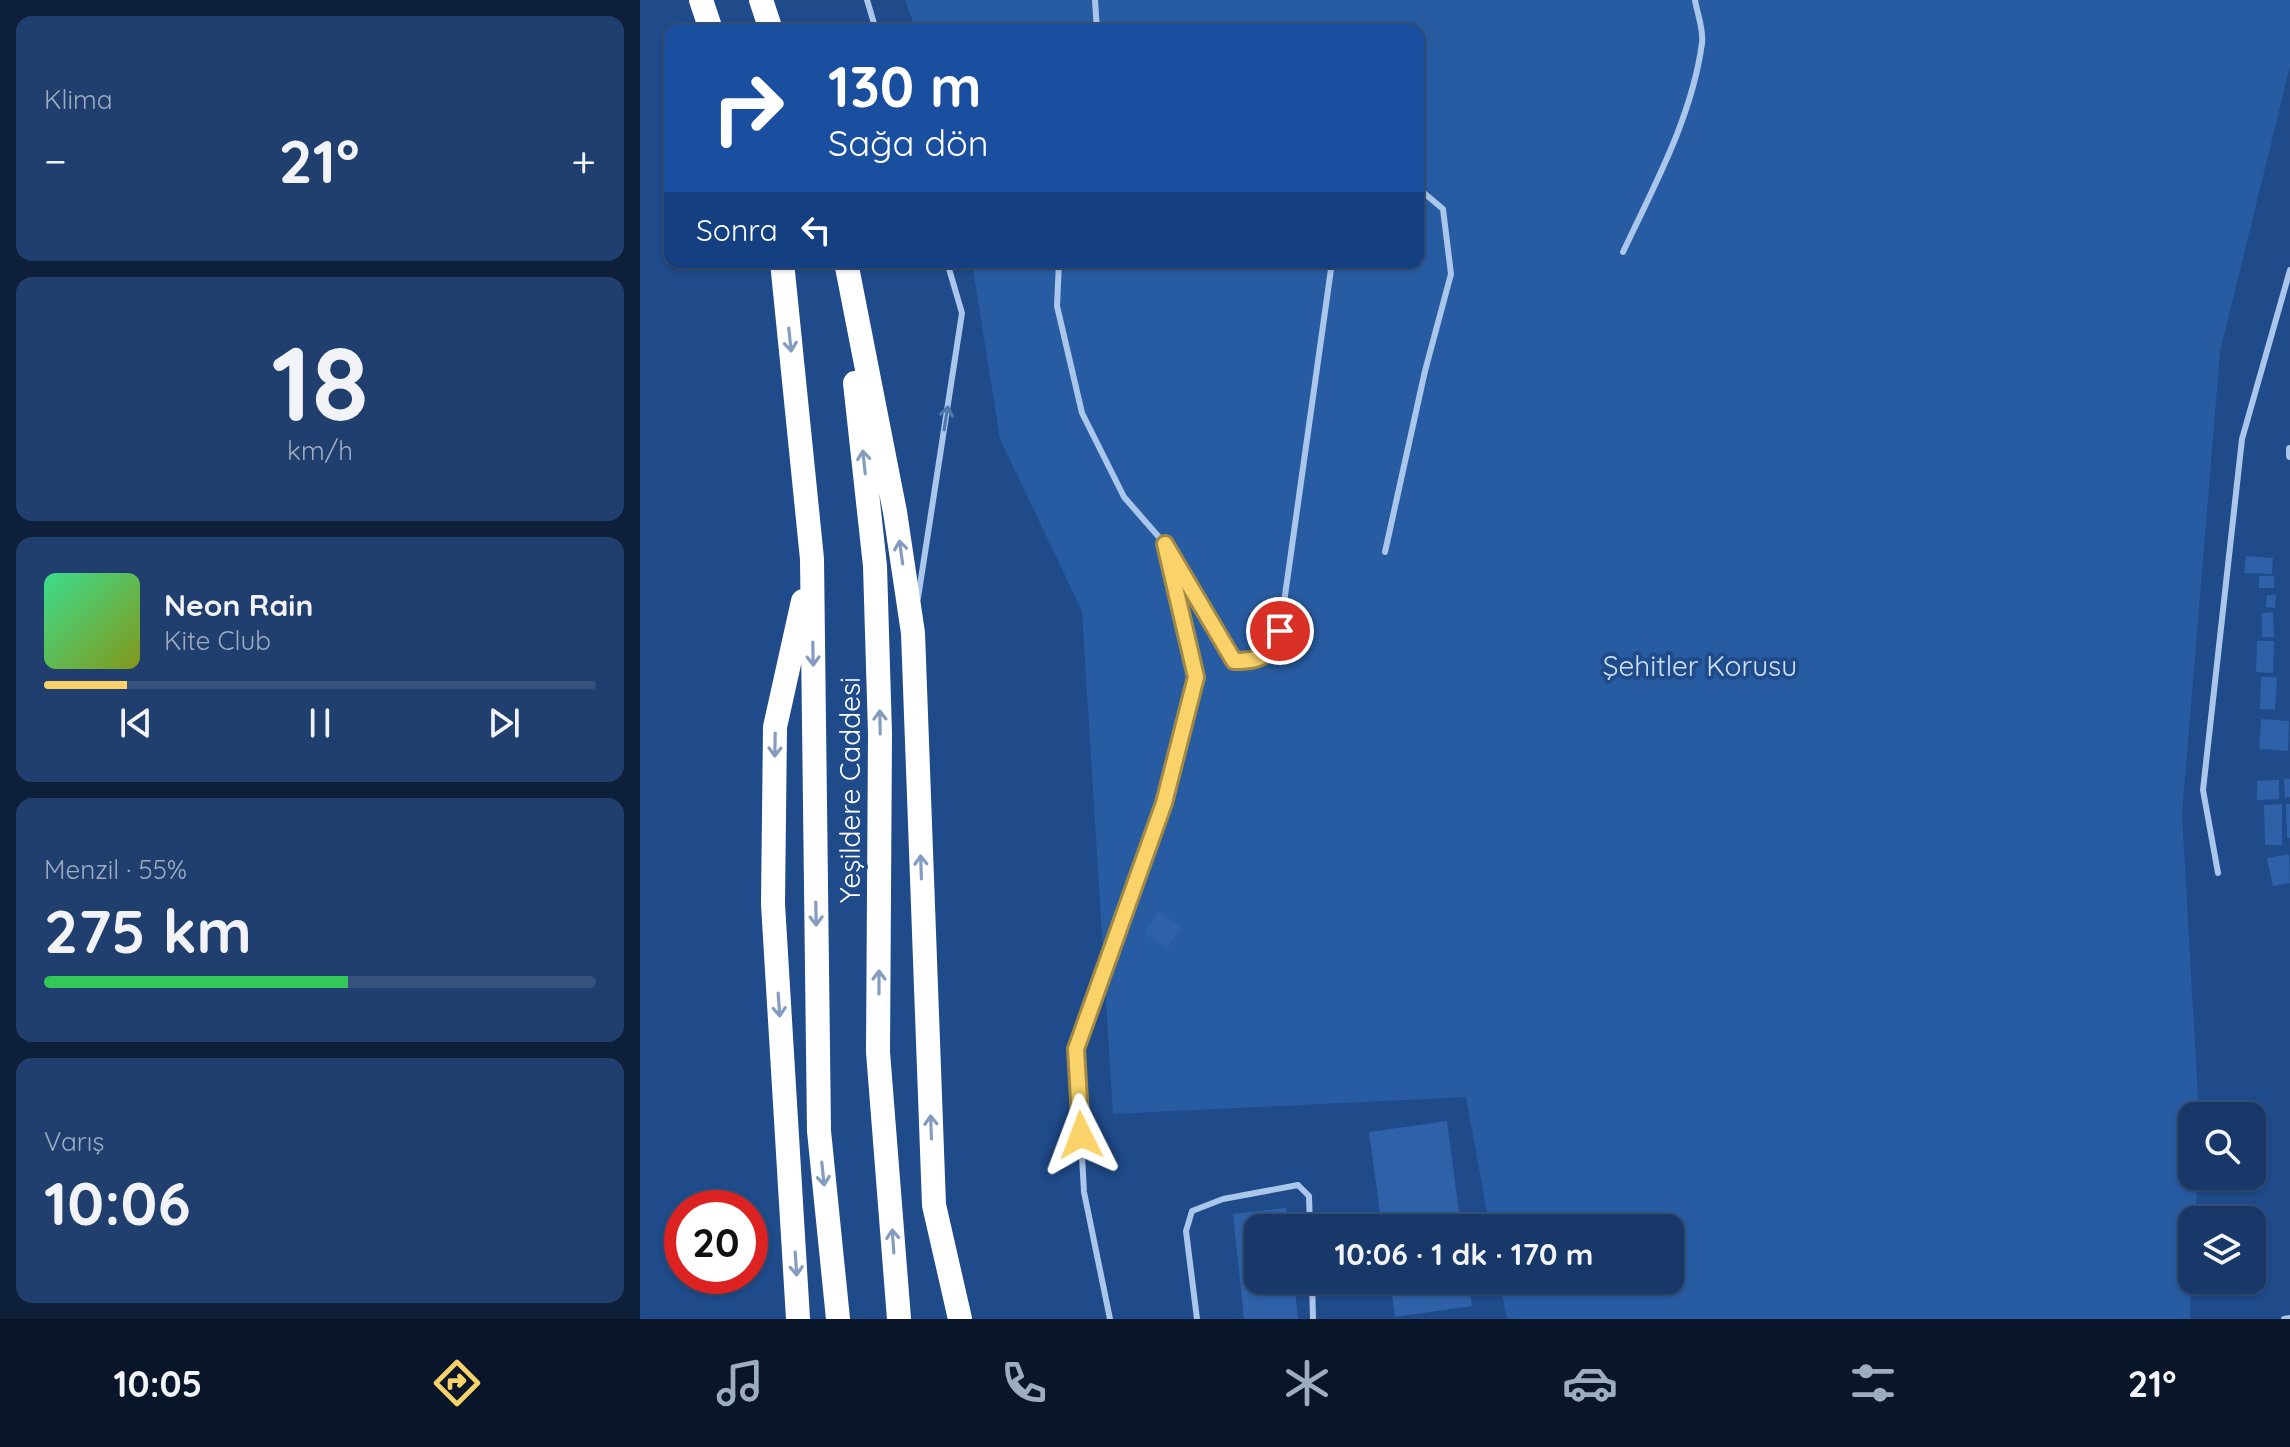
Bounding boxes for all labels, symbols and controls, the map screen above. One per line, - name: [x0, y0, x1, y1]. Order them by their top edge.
- text: 130 m: [828, 51, 982, 121]
- icon: right: [696, 56, 800, 160]
- text: Klima: [44, 83, 113, 116]
- text: Sağa dön: [828, 120, 989, 165]
- text: 21°: [279, 123, 360, 198]
- text: −: [44, 133, 67, 188]
- text: +: [571, 133, 596, 188]
- icon: left: [794, 208, 838, 252]
- text: Sonra: [696, 211, 778, 249]
- text: 18: [271, 317, 369, 447]
- one-way arrow: [782, 326, 797, 353]
- one-way arrow: [939, 406, 954, 431]
- text: km/h: [287, 434, 353, 467]
- one-way arrow: [856, 450, 871, 476]
- one-way arrow: [893, 540, 908, 565]
- text: Neon Rain: [164, 586, 313, 624]
- pin: [1246, 597, 1314, 665]
- icon: arrive: [1258, 609, 1302, 653]
- text: Kite Club: [164, 624, 271, 657]
- one-way arrow: [806, 640, 821, 667]
- park label: Şehitler Korusu: [1603, 648, 1797, 683]
- street label: Yeşildere Caddesi: [832, 677, 867, 903]
- icon: previous: [114, 701, 158, 745]
- icon: pause: [298, 701, 342, 745]
- icon: next: [482, 701, 526, 745]
- one-way arrow: [872, 709, 887, 736]
- one-way arrow: [767, 731, 782, 758]
- text: Menzil · 55%: [44, 853, 187, 886]
- one-way arrow: [914, 854, 929, 881]
- text: 275 km: [44, 893, 252, 968]
- one-way arrow: [809, 900, 824, 927]
- one-way arrow: [871, 969, 887, 996]
- one-way arrow: [772, 991, 787, 1018]
- position arrow: [1039, 1093, 1123, 1177]
- map controls: [2178, 1102, 2266, 1294]
- button: search: [2178, 1102, 2266, 1190]
- one-way arrow: [924, 1114, 939, 1141]
- text: Varış: [44, 1125, 104, 1158]
- one-way arrow: [816, 1160, 831, 1187]
- text: 10:06: [44, 1165, 191, 1240]
- speed limit sign: 20: [664, 1190, 768, 1294]
- button: layers: [2178, 1206, 2266, 1294]
- one-way arrow: [885, 1228, 900, 1255]
- text: 10:06 · 1 dk · 170 m: [1335, 1235, 1593, 1273]
- one-way arrow: [789, 1250, 804, 1277]
- icon: directions: [429, 1355, 485, 1411]
- icon: music: [712, 1355, 768, 1411]
- icon: phone: [996, 1355, 1052, 1411]
- icon: climate: [1279, 1355, 1335, 1411]
- icon: car: [1562, 1355, 1618, 1411]
- icon: filters: [1845, 1355, 1901, 1411]
- text: 10:05: [114, 1361, 202, 1406]
- text: 21°: [2128, 1361, 2176, 1406]

